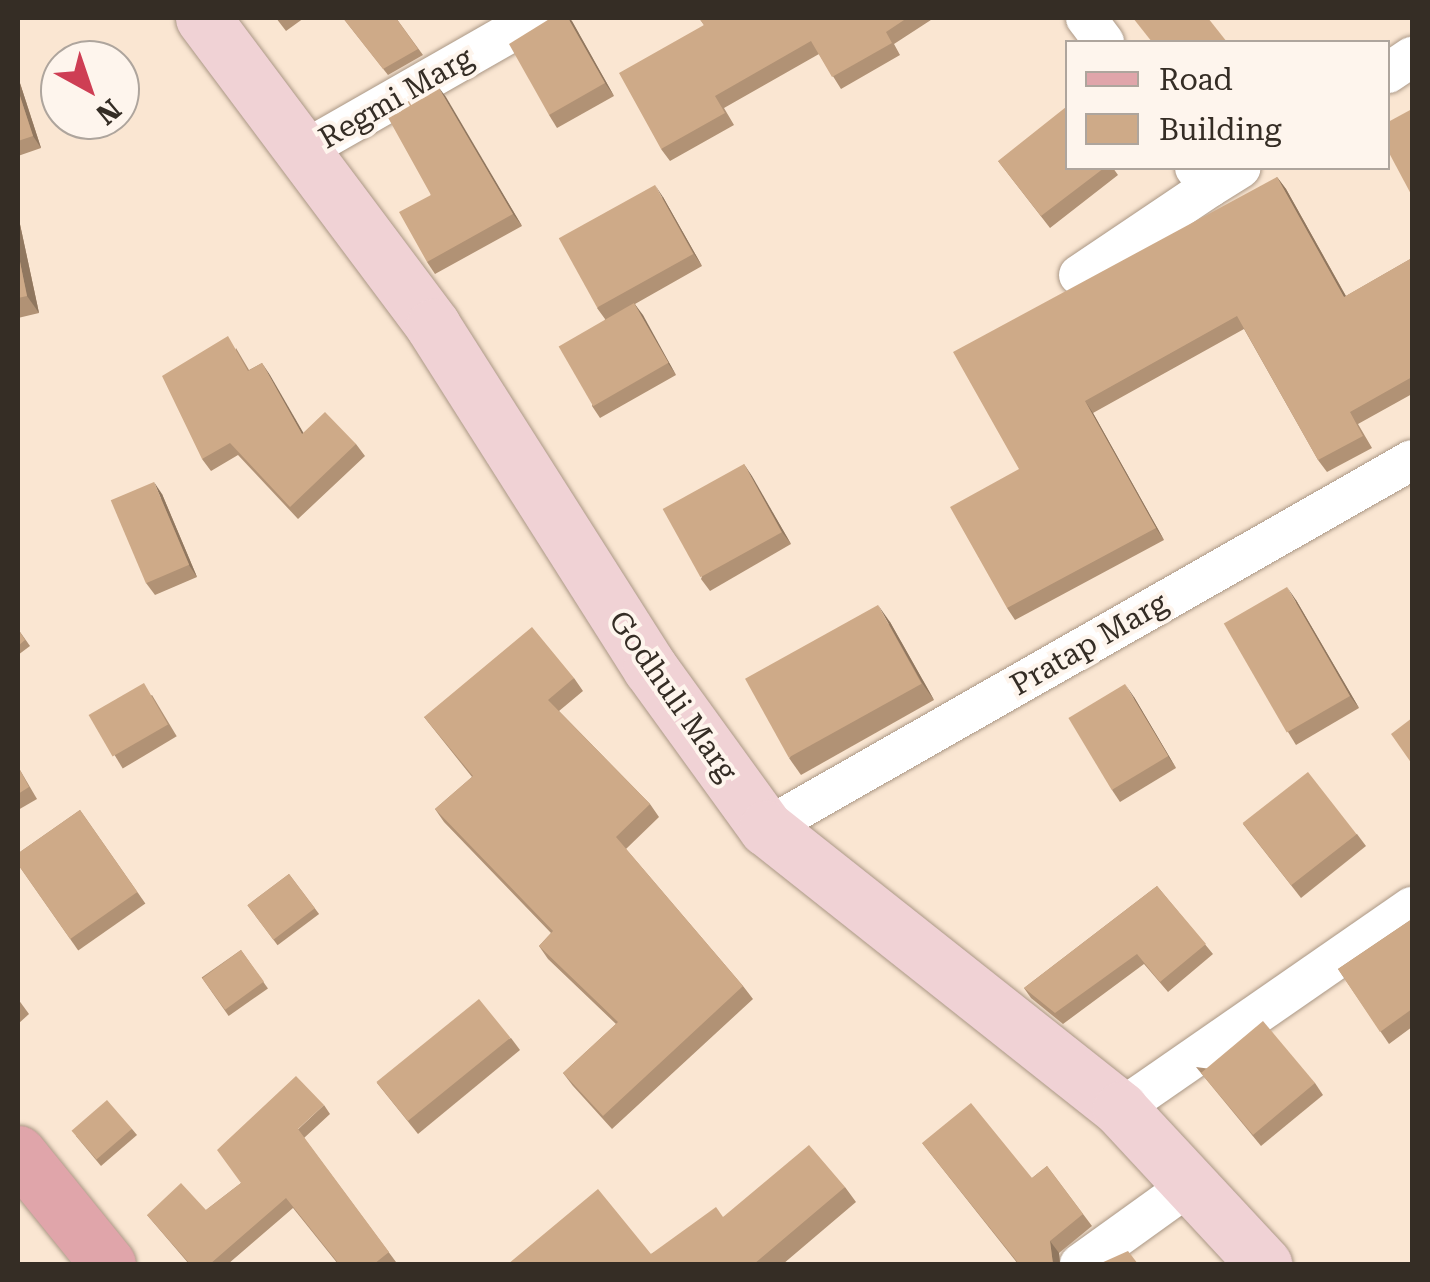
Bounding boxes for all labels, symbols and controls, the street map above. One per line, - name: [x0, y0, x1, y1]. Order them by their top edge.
- street label: Regmi Marg: [313, 39, 479, 157]
- north arrow: [40, 40, 140, 140]
- legend: [1065, 40, 1390, 170]
- text: Road: [1159, 62, 1233, 97]
- text: N: [89, 92, 127, 131]
- text: Building: [1159, 112, 1282, 147]
- street label: Pratap Marg: [1004, 585, 1174, 703]
- street label: Godhuli Marg: [601, 604, 745, 788]

